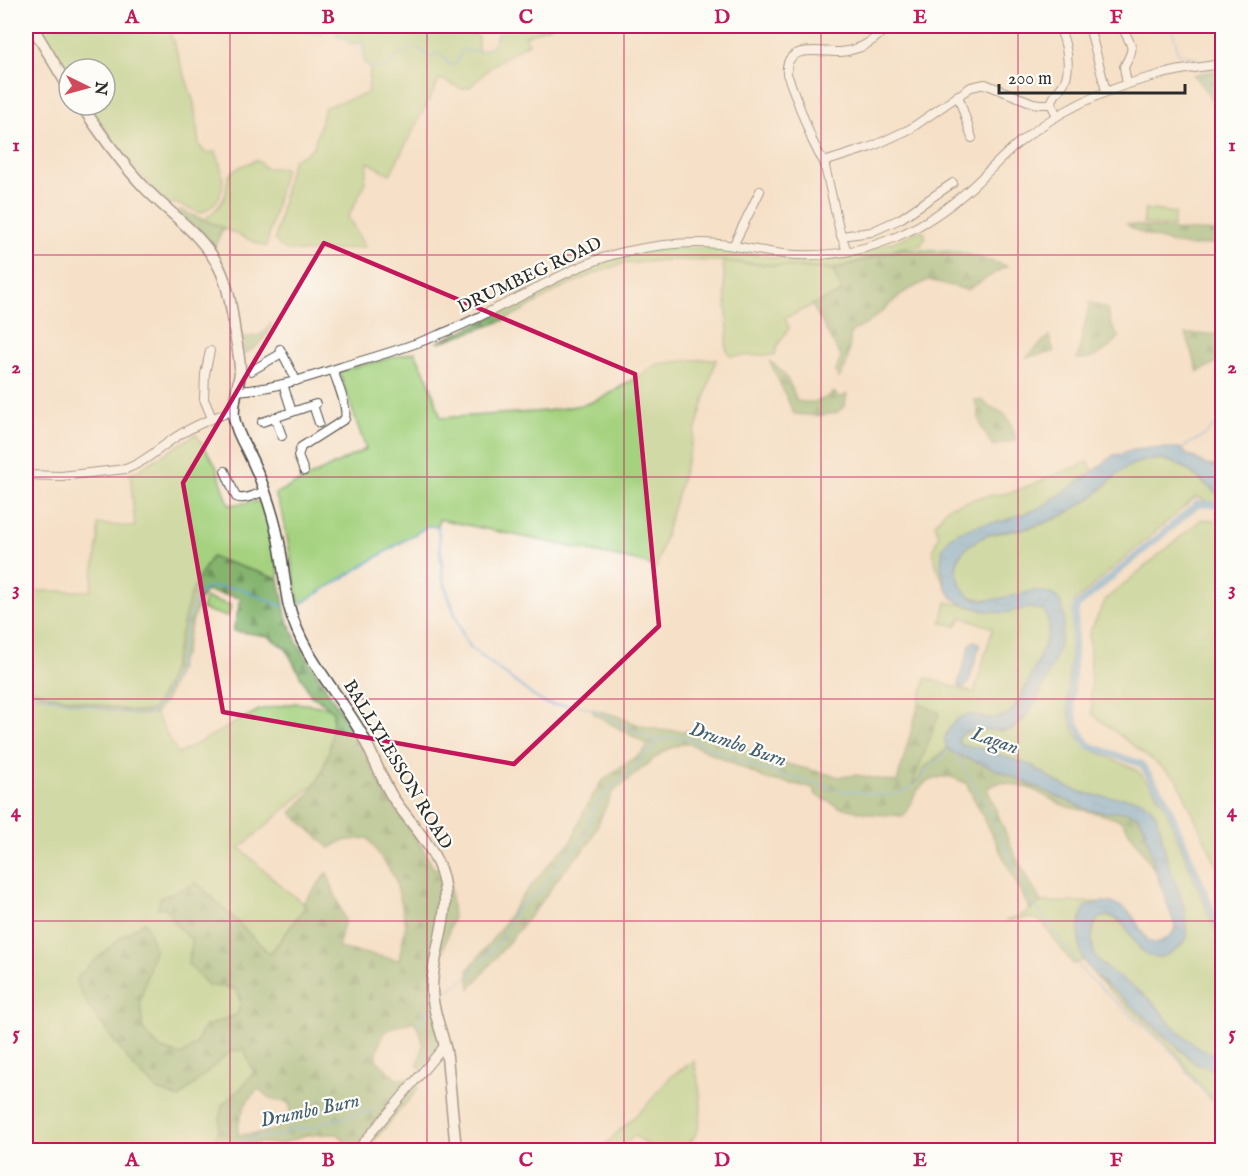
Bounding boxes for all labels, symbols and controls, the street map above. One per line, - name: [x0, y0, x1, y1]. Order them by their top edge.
- text: A: [124, 5, 140, 30]
- text: B: [321, 5, 335, 30]
- text: C: [519, 5, 533, 30]
- text: D: [714, 5, 730, 30]
- text: E: [913, 5, 927, 30]
- text: F: [1110, 5, 1123, 30]
- north arrow: [57, 57, 117, 117]
- scale bar: [999, 57, 1185, 95]
- text: 200 m: [1008, 68, 1052, 91]
- text: N: [89, 79, 111, 96]
- text: 1: [12, 133, 20, 158]
- text: 1: [1228, 133, 1236, 158]
- street label: DRUMBEG ROAD: [454, 233, 606, 319]
- text: 2: [11, 355, 21, 380]
- text: 2: [1227, 355, 1237, 380]
- text: 3: [12, 577, 20, 602]
- text: 3: [1228, 577, 1236, 602]
- street label: BALLYLESSON ROAD: [337, 676, 457, 854]
- water label: Drumbo Burn: [686, 717, 790, 773]
- water label: Lagan: [967, 721, 1022, 762]
- text: 4: [11, 799, 22, 824]
- text: 4: [1227, 799, 1238, 824]
- text: 5: [12, 1021, 20, 1046]
- text: 5: [1228, 1021, 1236, 1046]
- water label: Drumbo Burn: [258, 1088, 362, 1134]
- text: A: [124, 1148, 140, 1173]
- text: B: [321, 1148, 335, 1173]
- text: C: [519, 1148, 533, 1173]
- text: D: [714, 1148, 730, 1173]
- text: E: [913, 1148, 927, 1173]
- text: F: [1110, 1148, 1123, 1173]

